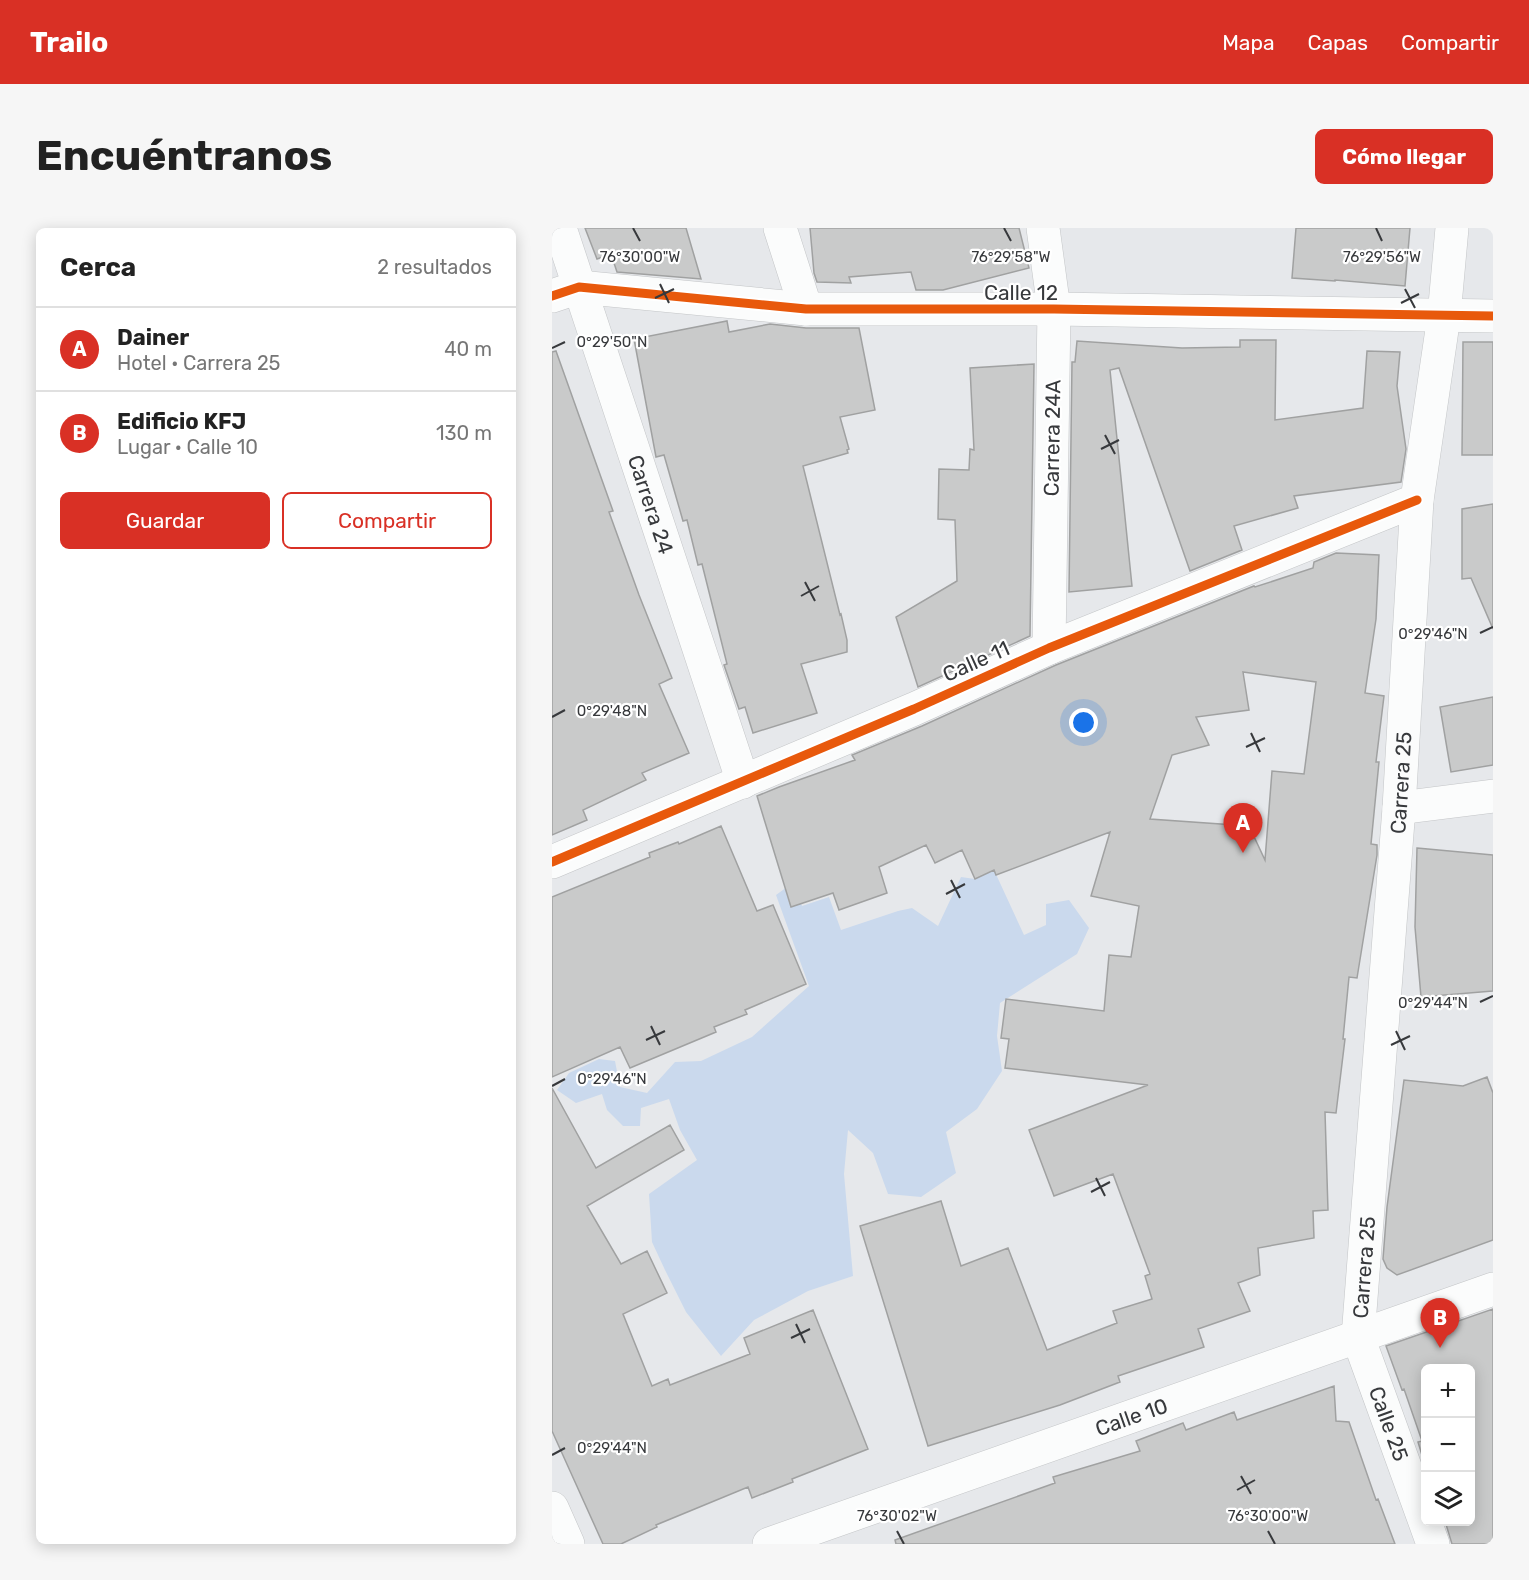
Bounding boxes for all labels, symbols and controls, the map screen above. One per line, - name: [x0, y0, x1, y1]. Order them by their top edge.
- text: Trailo: [30, 26, 108, 59]
- text: Mapa: [1222, 30, 1275, 55]
- text: Capas: [1308, 30, 1368, 55]
- text: Compartir: [1401, 30, 1499, 55]
- button: Cómo llegar: [1315, 129, 1493, 184]
- text: Encuéntranos: [36, 131, 332, 181]
- text: 76°30'00"W: [600, 248, 680, 266]
- text: 76°29'58"W: [971, 248, 1051, 266]
- text: 76°29'56"W: [1343, 248, 1421, 266]
- text: Cerca: [60, 252, 136, 283]
- text: 2 resultados: [377, 255, 492, 279]
- street label: Calle 12: [984, 280, 1058, 305]
- text: Dainer: [117, 324, 189, 351]
- text: 0°29'50"N: [577, 333, 647, 351]
- text: A: [72, 337, 87, 361]
- text: 40 m: [444, 337, 492, 361]
- text: Hotel · Carrera 25: [117, 351, 281, 375]
- street label: Carrera 24A: [1038, 379, 1066, 497]
- text: Edificio KFJ: [117, 408, 246, 435]
- text: B: [72, 421, 87, 445]
- text: 130 m: [436, 421, 492, 445]
- text: Lugar · Calle 10: [117, 435, 258, 459]
- street label: Carrera 24: [623, 452, 679, 557]
- button: Guardar: [60, 492, 270, 549]
- button: Compartir: [282, 492, 492, 549]
- text: 0°29'46"N: [1398, 625, 1468, 643]
- street label: Calle 11: [939, 635, 1013, 687]
- text: 0°29'48"N: [577, 702, 647, 720]
- your location: [1069, 708, 1098, 737]
- street label: Carrera 25: [1385, 731, 1416, 835]
- pin: A: [1224, 804, 1262, 853]
- text: 0°29'44"N: [1398, 994, 1468, 1012]
- text: 0°29'46"N: [577, 1070, 647, 1088]
- street label: Carrera 25: [1347, 1215, 1380, 1319]
- pin: B: [1420, 1298, 1460, 1348]
- map controls: [1421, 1364, 1475, 1526]
- button: +: [1421, 1364, 1475, 1418]
- street label: Calle 25: [1364, 1383, 1414, 1464]
- street label: Calle 10: [1092, 1392, 1171, 1441]
- button: −: [1421, 1418, 1475, 1472]
- text: 0°29'44"N: [577, 1439, 647, 1457]
- button: layers: [1421, 1472, 1475, 1526]
- text: 76°30'02"W: [857, 1507, 937, 1525]
- text: 76°30'00"W: [1228, 1507, 1308, 1525]

